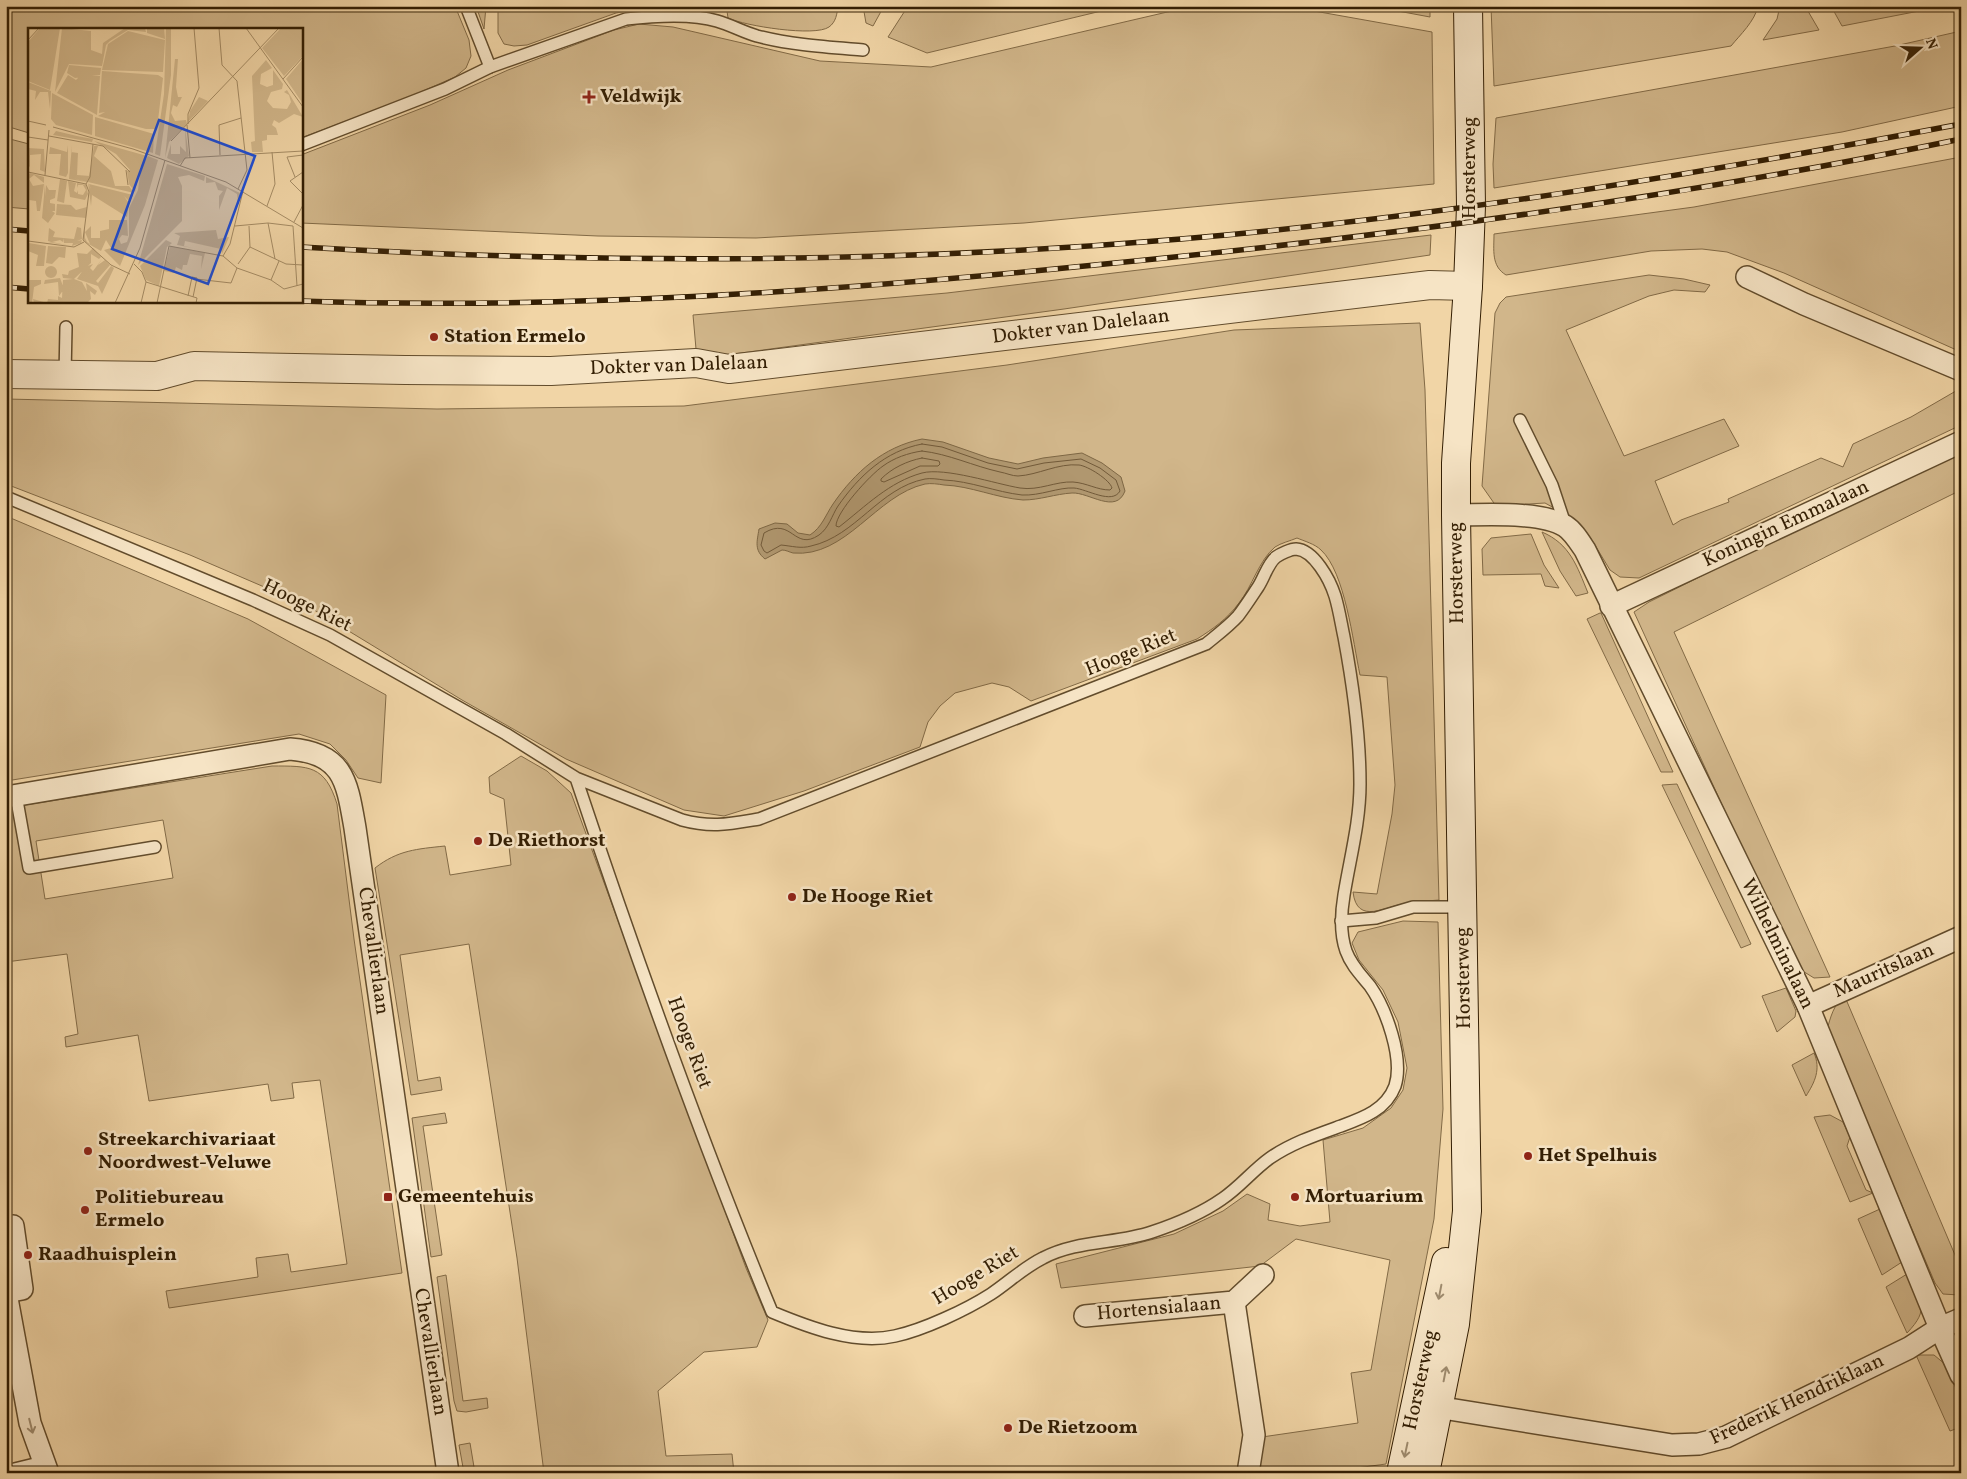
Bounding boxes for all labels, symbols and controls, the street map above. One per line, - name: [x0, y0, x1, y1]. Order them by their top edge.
- north arrow: [1894, 22, 1944, 72]
- inset map: [28, 28, 302, 302]
- text: N: [1920, 36, 1941, 52]
- place label: Veldwijk: [600, 83, 682, 111]
- marker: Veldwijk: [582, 90, 596, 104]
- street label: Horsterweg: [1456, 117, 1484, 219]
- street label: Dokter van Dalelaan: [991, 302, 1171, 352]
- place label: Station Ermelo: [444, 323, 586, 351]
- marker: Station Ermelo: [428, 331, 440, 343]
- street label: Dokter van Dalelaan: [589, 349, 769, 383]
- street label: Koningin Emmalaan: [1698, 473, 1874, 575]
- street label: Horsterweg: [1442, 522, 1472, 624]
- street label: Hooge Riet: [258, 572, 356, 640]
- street label: Hooge Riet: [1081, 622, 1181, 684]
- place label: De Riethorst: [488, 827, 606, 855]
- marker: De Riethorst: [472, 835, 484, 847]
- street label: Wilhelminalaan: [1733, 874, 1821, 1014]
- place label: De Hooge Riet: [802, 883, 934, 911]
- street label: Chevallierlaan: [350, 885, 396, 1017]
- marker: De Hooge Riet: [786, 891, 798, 903]
- street label: Horsterweg: [1449, 927, 1479, 1029]
- street label: Mauritslaan: [1829, 936, 1939, 1006]
- street label: Hooge Riet: [659, 993, 719, 1093]
- place label: Streekarchivariaat Noordwest-Veluwe: [98, 1126, 276, 1177]
- place label: Het Spelhuis: [1538, 1142, 1657, 1170]
- marker: Streekarchivariaat Noordwest-Veluwe: [82, 1145, 94, 1157]
- marker: Het Spelhuis: [1522, 1150, 1534, 1162]
- place label: Gemeentehuis: [398, 1183, 534, 1211]
- place label: Mortuarium: [1305, 1183, 1424, 1211]
- place label: Politiebureau Ermelo: [95, 1184, 224, 1235]
- marker: Gemeentehuis: [382, 1191, 394, 1203]
- marker: Mortuarium: [1289, 1191, 1301, 1203]
- marker: Politiebureau Ermelo: [79, 1204, 91, 1216]
- street label: Hooge Riet: [928, 1239, 1024, 1313]
- place label: Raadhuisplein: [38, 1241, 177, 1269]
- marker: Raadhuisplein: [22, 1249, 34, 1261]
- one-way arrow: [1435, 1283, 1444, 1299]
- street label: Chevallierlaan: [406, 1286, 454, 1418]
- street label: Hortensialaan: [1096, 1290, 1222, 1328]
- street label: Horsterweg: [1397, 1327, 1445, 1433]
- street label: Frederik Hendriklaan: [1705, 1347, 1889, 1453]
- one-way arrow: [1441, 1366, 1451, 1382]
- place label: De Rietzoom: [1018, 1414, 1138, 1442]
- one-way arrow: [27, 1417, 36, 1433]
- marker: De Rietzoom: [1002, 1422, 1014, 1434]
- one-way arrow: [1401, 1442, 1410, 1458]

